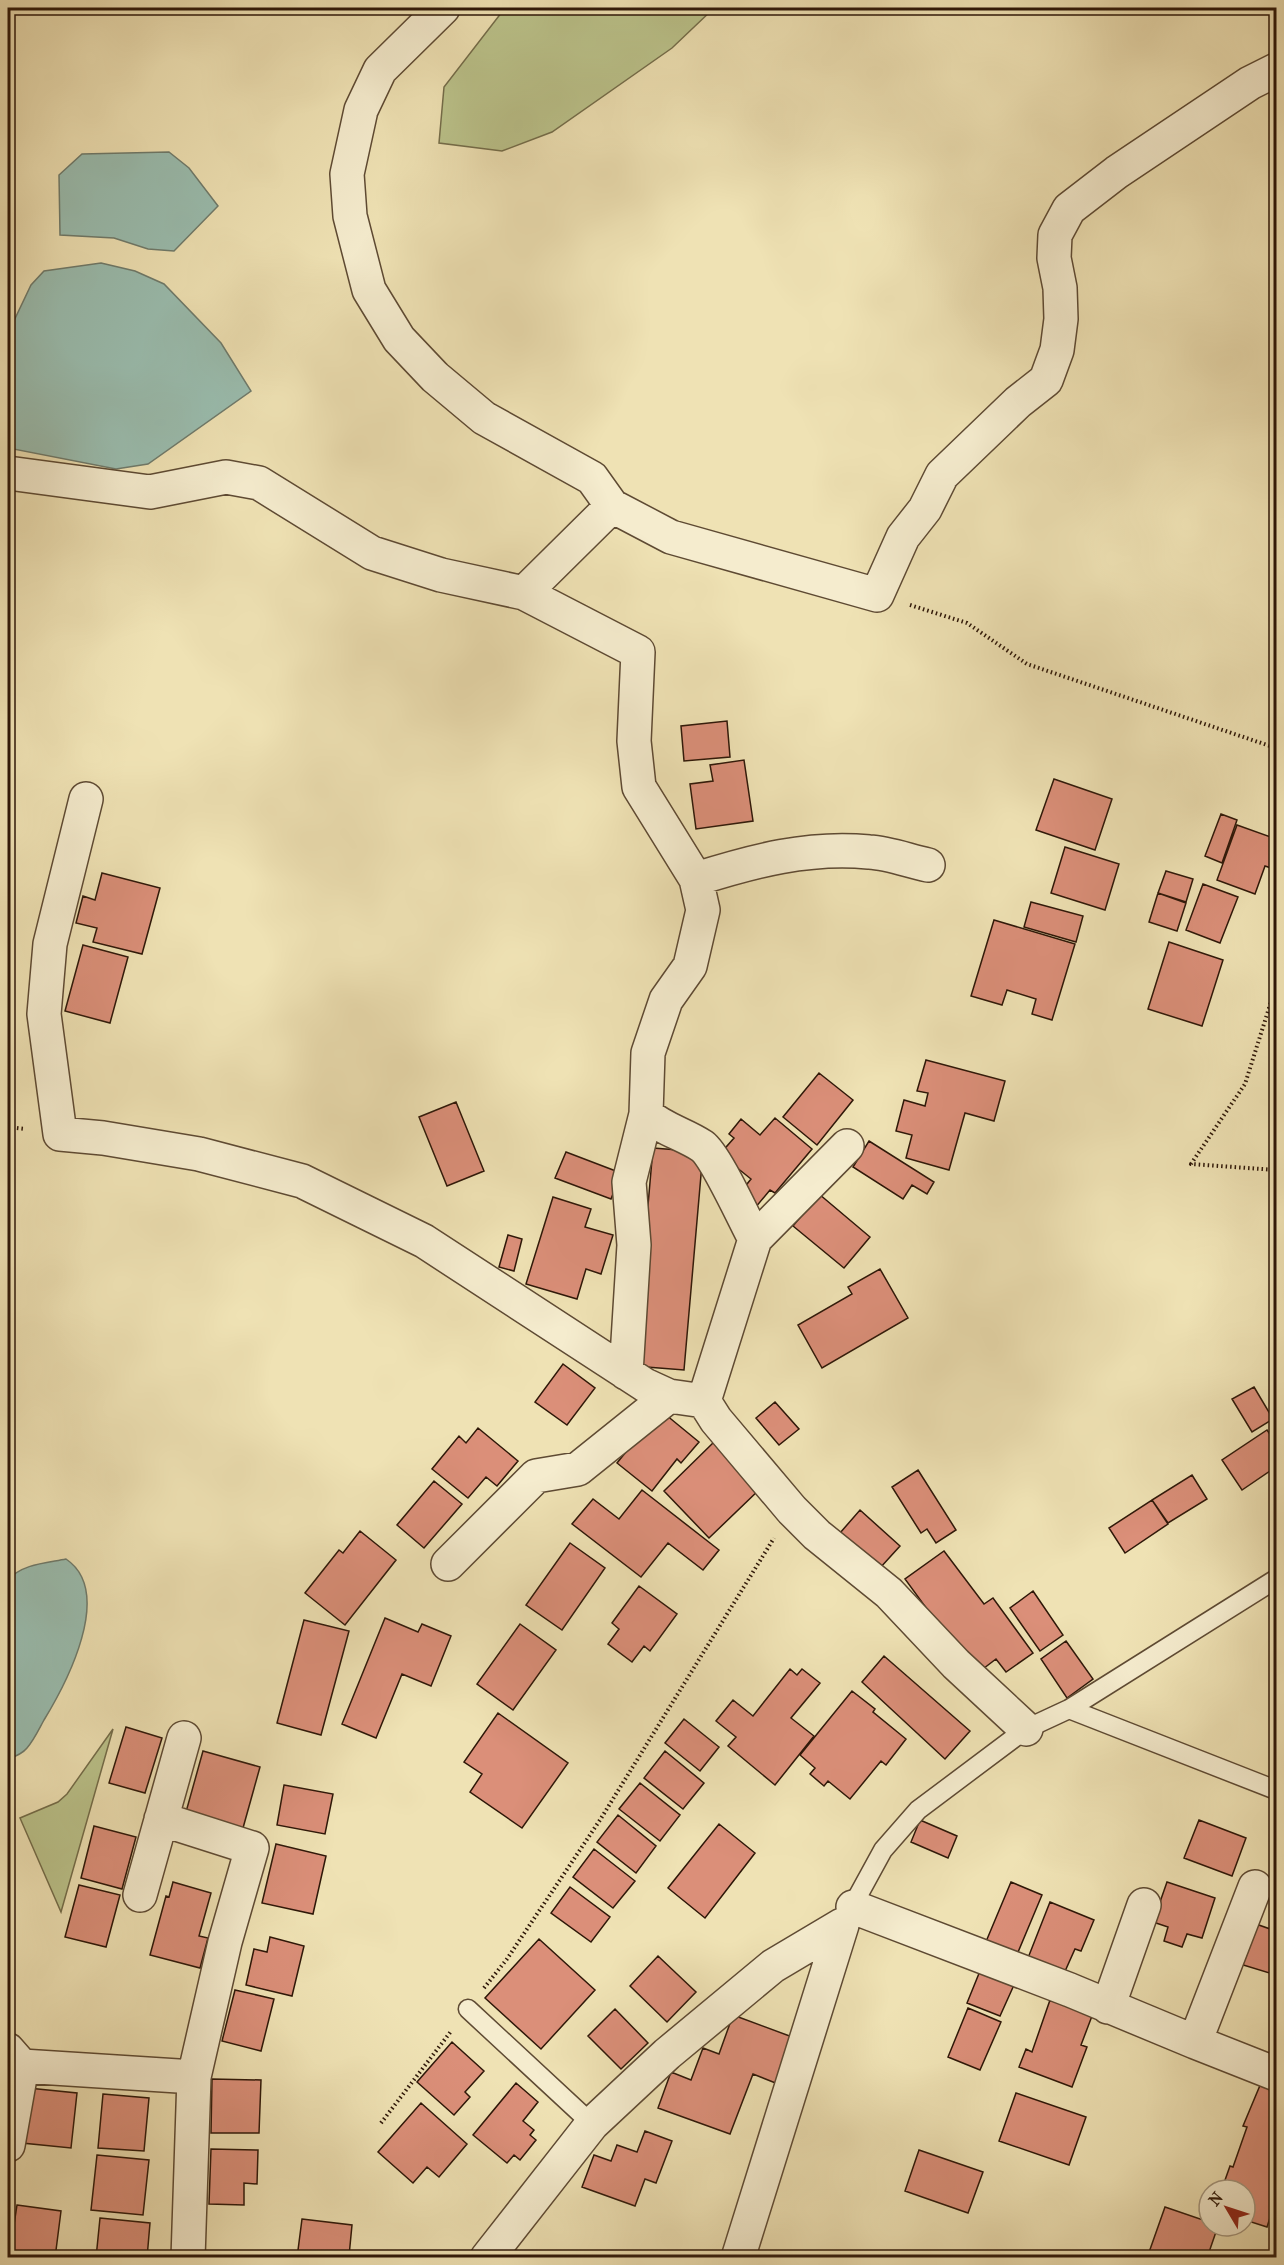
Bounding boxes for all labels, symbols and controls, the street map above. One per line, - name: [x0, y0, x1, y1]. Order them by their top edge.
- north arrow: [1197, 2178, 1257, 2238]
- text: N: [1205, 2188, 1227, 2210]

